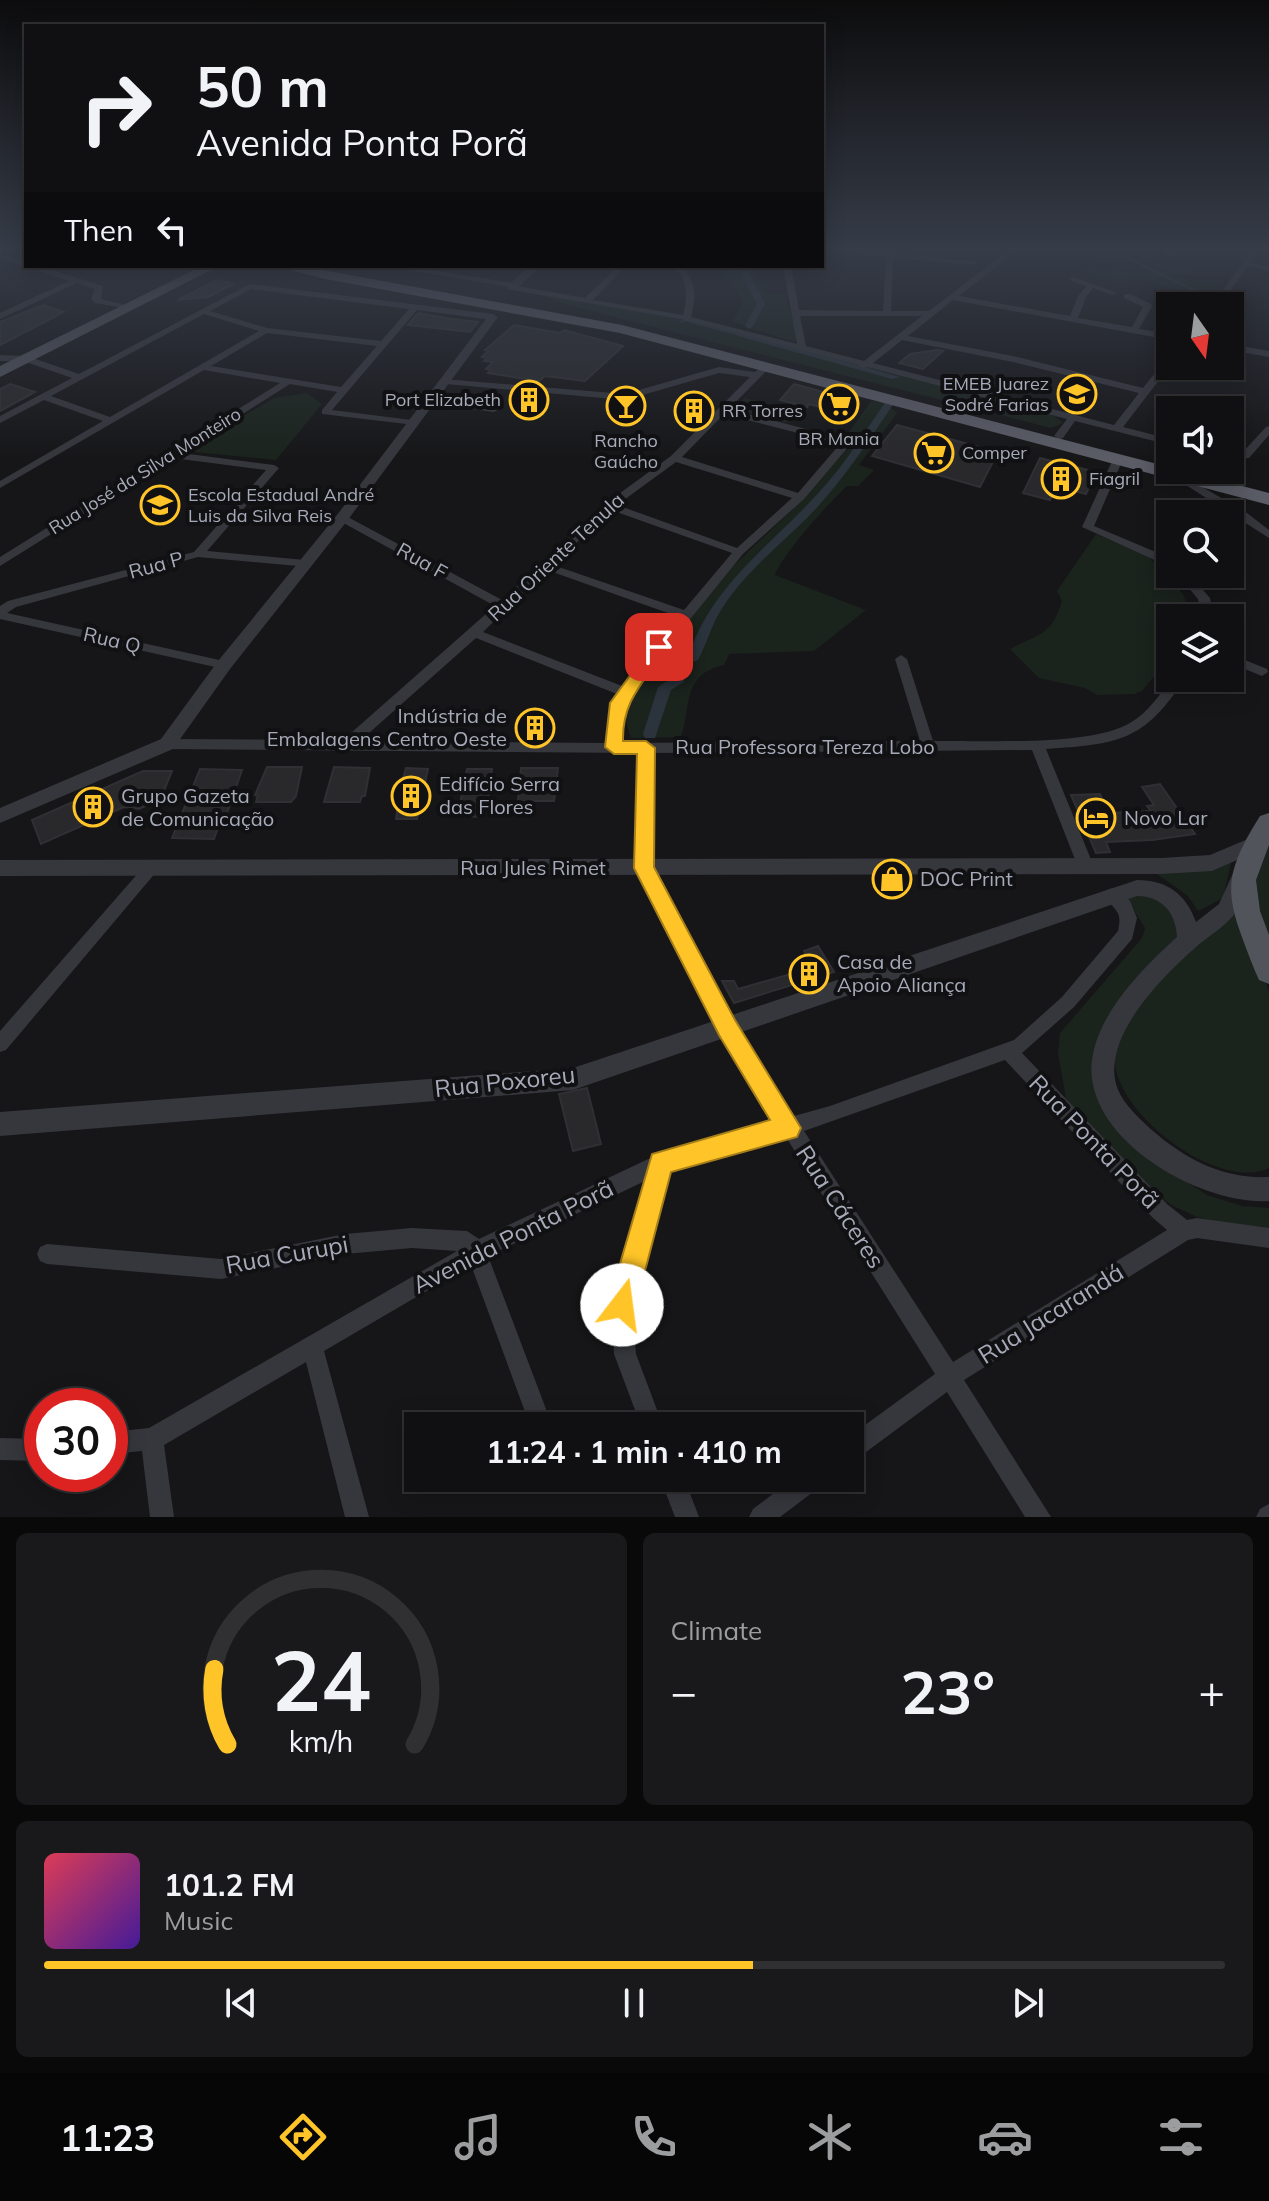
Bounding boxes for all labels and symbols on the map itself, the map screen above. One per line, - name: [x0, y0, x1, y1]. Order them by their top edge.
- north arrow: [1156, 292, 1244, 380]
- place label: EMEB Juarez Sodré Farias: [943, 372, 1049, 416]
- school or university icon: EMEB Juarez Sodré Farias: [1056, 373, 1098, 415]
- building icon: Port Elizabeth: [508, 379, 550, 421]
- supermarket icon: BR Mania: [818, 383, 860, 425]
- bar icon: Rancho Gaúcho: [605, 385, 647, 427]
- place label: Port Elizabeth: [385, 388, 501, 411]
- building icon: RR Torres: [673, 390, 715, 432]
- place label: RR Torres: [722, 399, 803, 422]
- street label: Rua José da Silva Monteiro: [44, 402, 245, 539]
- place label: BR Mania: [798, 427, 880, 450]
- place label: Rancho Gaúcho: [594, 429, 658, 473]
- supermarket icon: Comper: [913, 432, 955, 474]
- place label: Comper: [962, 441, 1027, 464]
- building icon: Fiagril: [1040, 458, 1082, 500]
- place label: Fiagril: [1089, 467, 1140, 490]
- place label: Escola Estadual André Luis da Silva Reis: [188, 483, 374, 527]
- school or university icon: Escola Estadual André Luis da Silva Reis: [139, 484, 181, 526]
- street label: Rua Oriente Tenula: [482, 487, 629, 626]
- street label: Rua F: [393, 537, 452, 585]
- street label: Rua P: [126, 545, 186, 584]
- pin: [625, 613, 693, 681]
- street label: Rua Q: [81, 621, 143, 658]
- place label: Indústria de Embalagens Centro Oeste: [267, 703, 507, 751]
- building icon: Indústria de Embalagens Centro Oeste: [514, 707, 556, 749]
- street label: Rua Professora Tereza Lobo: [675, 734, 935, 759]
- place label: Edifício Serra das Flores: [439, 771, 560, 819]
- building icon: Edifício Serra das Flores: [390, 775, 432, 817]
- place label: Grupo Gazeta de Comunicação: [121, 783, 274, 831]
- building icon: Grupo Gazeta de Comunicação: [72, 786, 114, 828]
- hotel icon: Novo Lar: [1075, 797, 1117, 839]
- place label: Novo Lar: [1124, 805, 1208, 830]
- street label: Rua Jules Rimet: [460, 855, 606, 880]
- shop icon: DOC Print: [871, 858, 913, 900]
- place label: DOC Print: [920, 866, 1013, 891]
- place label: Casa de Apoio Aliança: [837, 949, 966, 997]
- building icon: Casa de Apoio Aliança: [788, 953, 830, 995]
- street label: Rua Poxoreu: [433, 1059, 577, 1103]
- street label: Rua Ponta Porã: [1023, 1068, 1166, 1215]
- street label: Rua Cáceres: [790, 1140, 892, 1273]
- street label: Avenida Ponta Porã: [407, 1173, 618, 1300]
- street label: Rua Curupi: [223, 1228, 350, 1280]
- street label: Rua Jacarandá: [972, 1257, 1129, 1370]
- position arrow: [580, 1263, 664, 1347]
- speed limit sign: 30: [24, 1388, 128, 1492]

